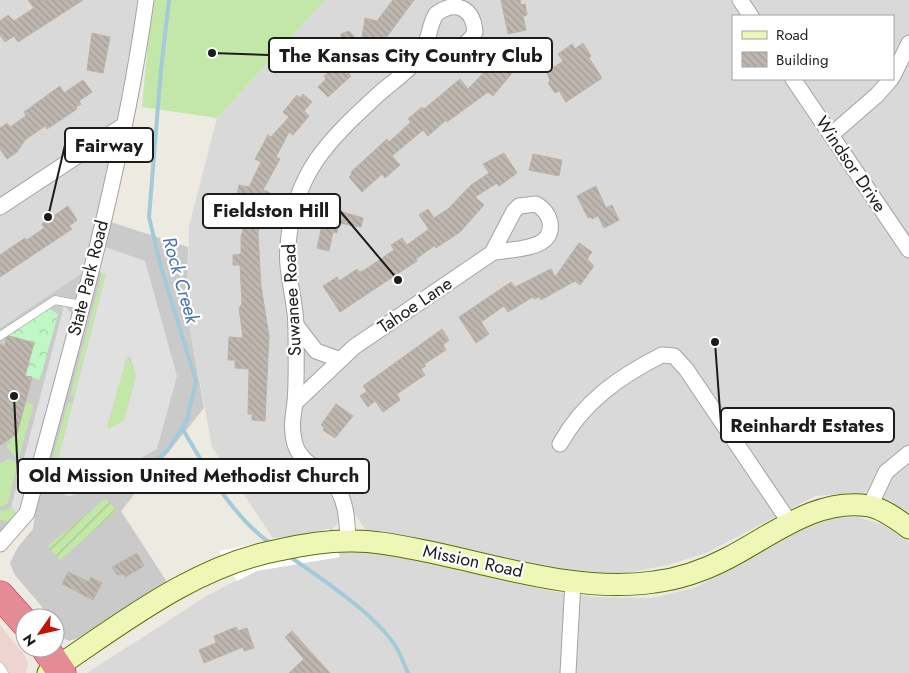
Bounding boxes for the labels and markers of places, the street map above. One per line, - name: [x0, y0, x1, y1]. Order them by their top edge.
- callout: The Kansas City Country Club: [269, 38, 552, 72]
- callout: Fairway: [65, 128, 153, 162]
- callout: Fieldston Hill: [203, 194, 340, 228]
- callout: Reinhardt Estates: [721, 408, 894, 442]
- callout: Old Mission United Methodist Church: [18, 459, 369, 493]

